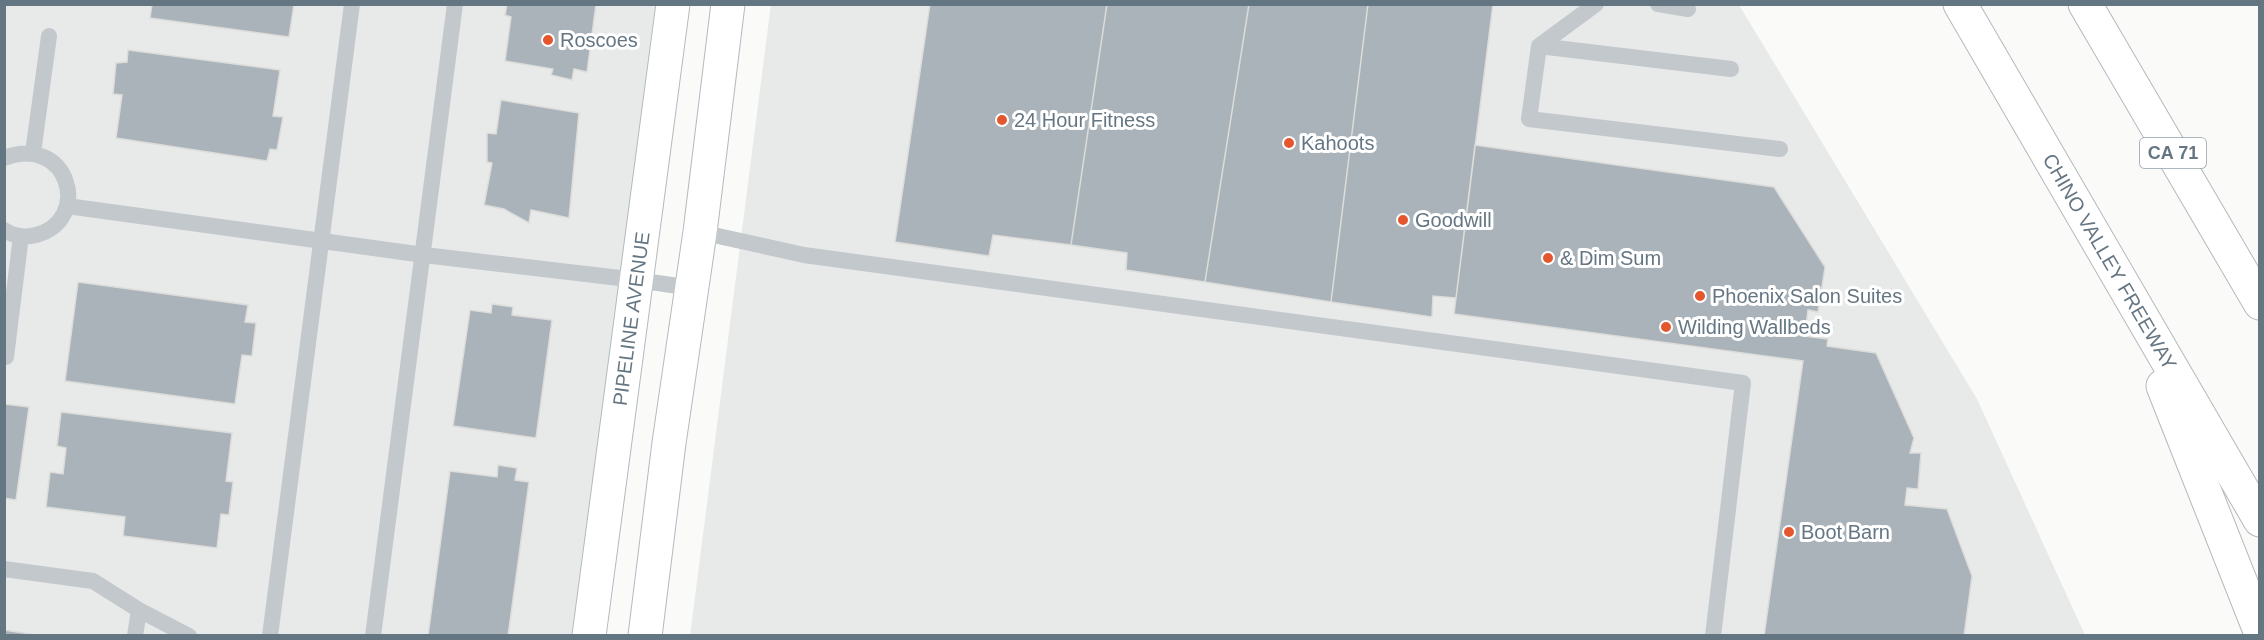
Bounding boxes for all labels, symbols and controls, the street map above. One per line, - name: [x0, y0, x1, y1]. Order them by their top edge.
- place label: Roscoes: [560, 29, 638, 51]
- marker: Roscoes: [541, 33, 555, 47]
- place label: 24 Hour Fitness: [1014, 109, 1155, 131]
- marker: 24 Hour Fitness: [995, 113, 1009, 127]
- place label: Kahoots: [1301, 132, 1374, 154]
- marker: Kahoots: [1282, 136, 1296, 150]
- road number: CA 71: [2140, 138, 2206, 168]
- street label: CHINO VALLEY FREEWAY: [2038, 150, 2181, 374]
- place label: Goodwill: [1415, 209, 1492, 231]
- marker: Goodwill: [1396, 213, 1410, 227]
- street label: PIPELINE AVENUE: [609, 230, 654, 407]
- place label: & Dim Sum: [1560, 247, 1661, 269]
- marker: & Dim Sum: [1541, 251, 1555, 265]
- place label: Phoenix Salon Suites: [1712, 285, 1902, 307]
- marker: Phoenix Salon Suites: [1693, 289, 1707, 303]
- place label: Wilding Wallbeds: [1678, 316, 1831, 338]
- marker: Wilding Wallbeds: [1659, 320, 1673, 334]
- place label: Boot Barn: [1801, 521, 1890, 543]
- marker: Boot Barn: [1782, 525, 1796, 539]

